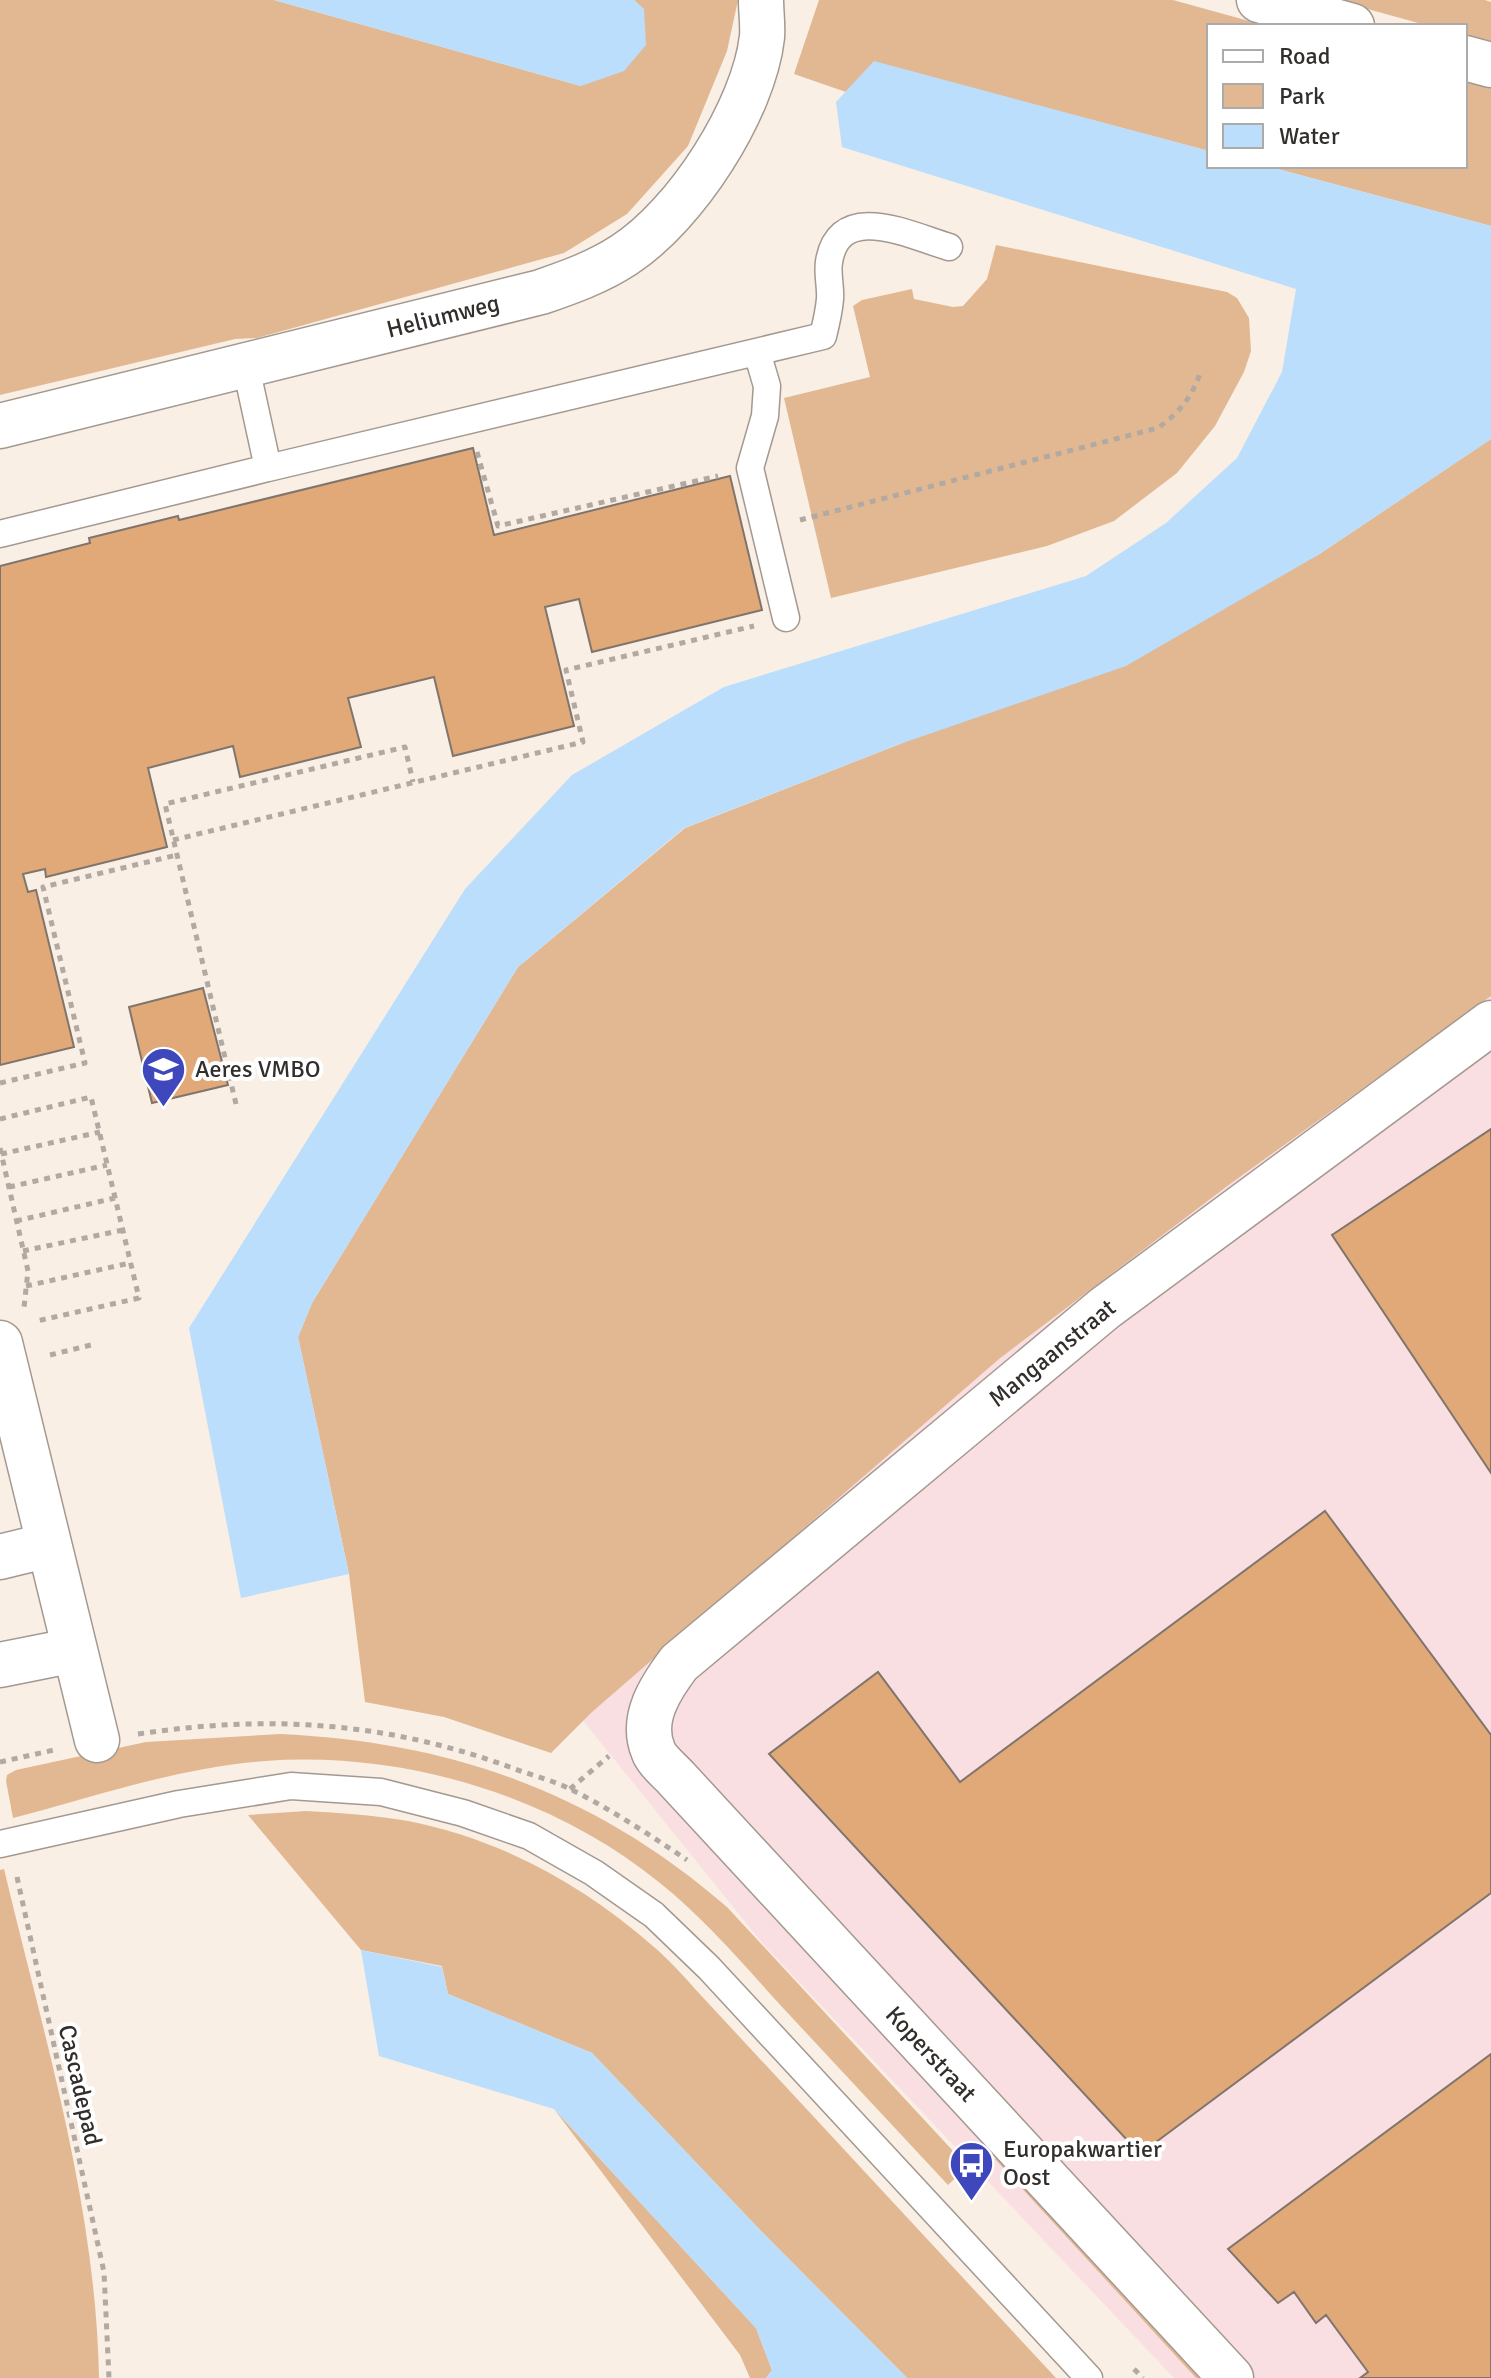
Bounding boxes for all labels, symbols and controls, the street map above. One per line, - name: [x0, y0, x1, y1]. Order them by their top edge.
- legend: [1207, 24, 1467, 168]
- text: Road: [1279, 41, 1330, 71]
- text: Park: [1279, 81, 1325, 111]
- text: Water: [1279, 121, 1340, 151]
- street label: Heliumweg: [383, 288, 503, 344]
- school or university icon: Aeres VMBO: [140, 1045, 188, 1108]
- place label: Aeres VMBO: [195, 1054, 320, 1084]
- street label: Mangaanstraat: [982, 1293, 1122, 1413]
- street label: Koperstraat: [879, 2000, 983, 2108]
- street label: Cascadepad: [52, 2022, 108, 2148]
- place label: Europakwartier Oost: [1003, 2134, 1162, 2192]
- bus stop icon: Europakwartier Oost: [948, 2139, 996, 2202]

